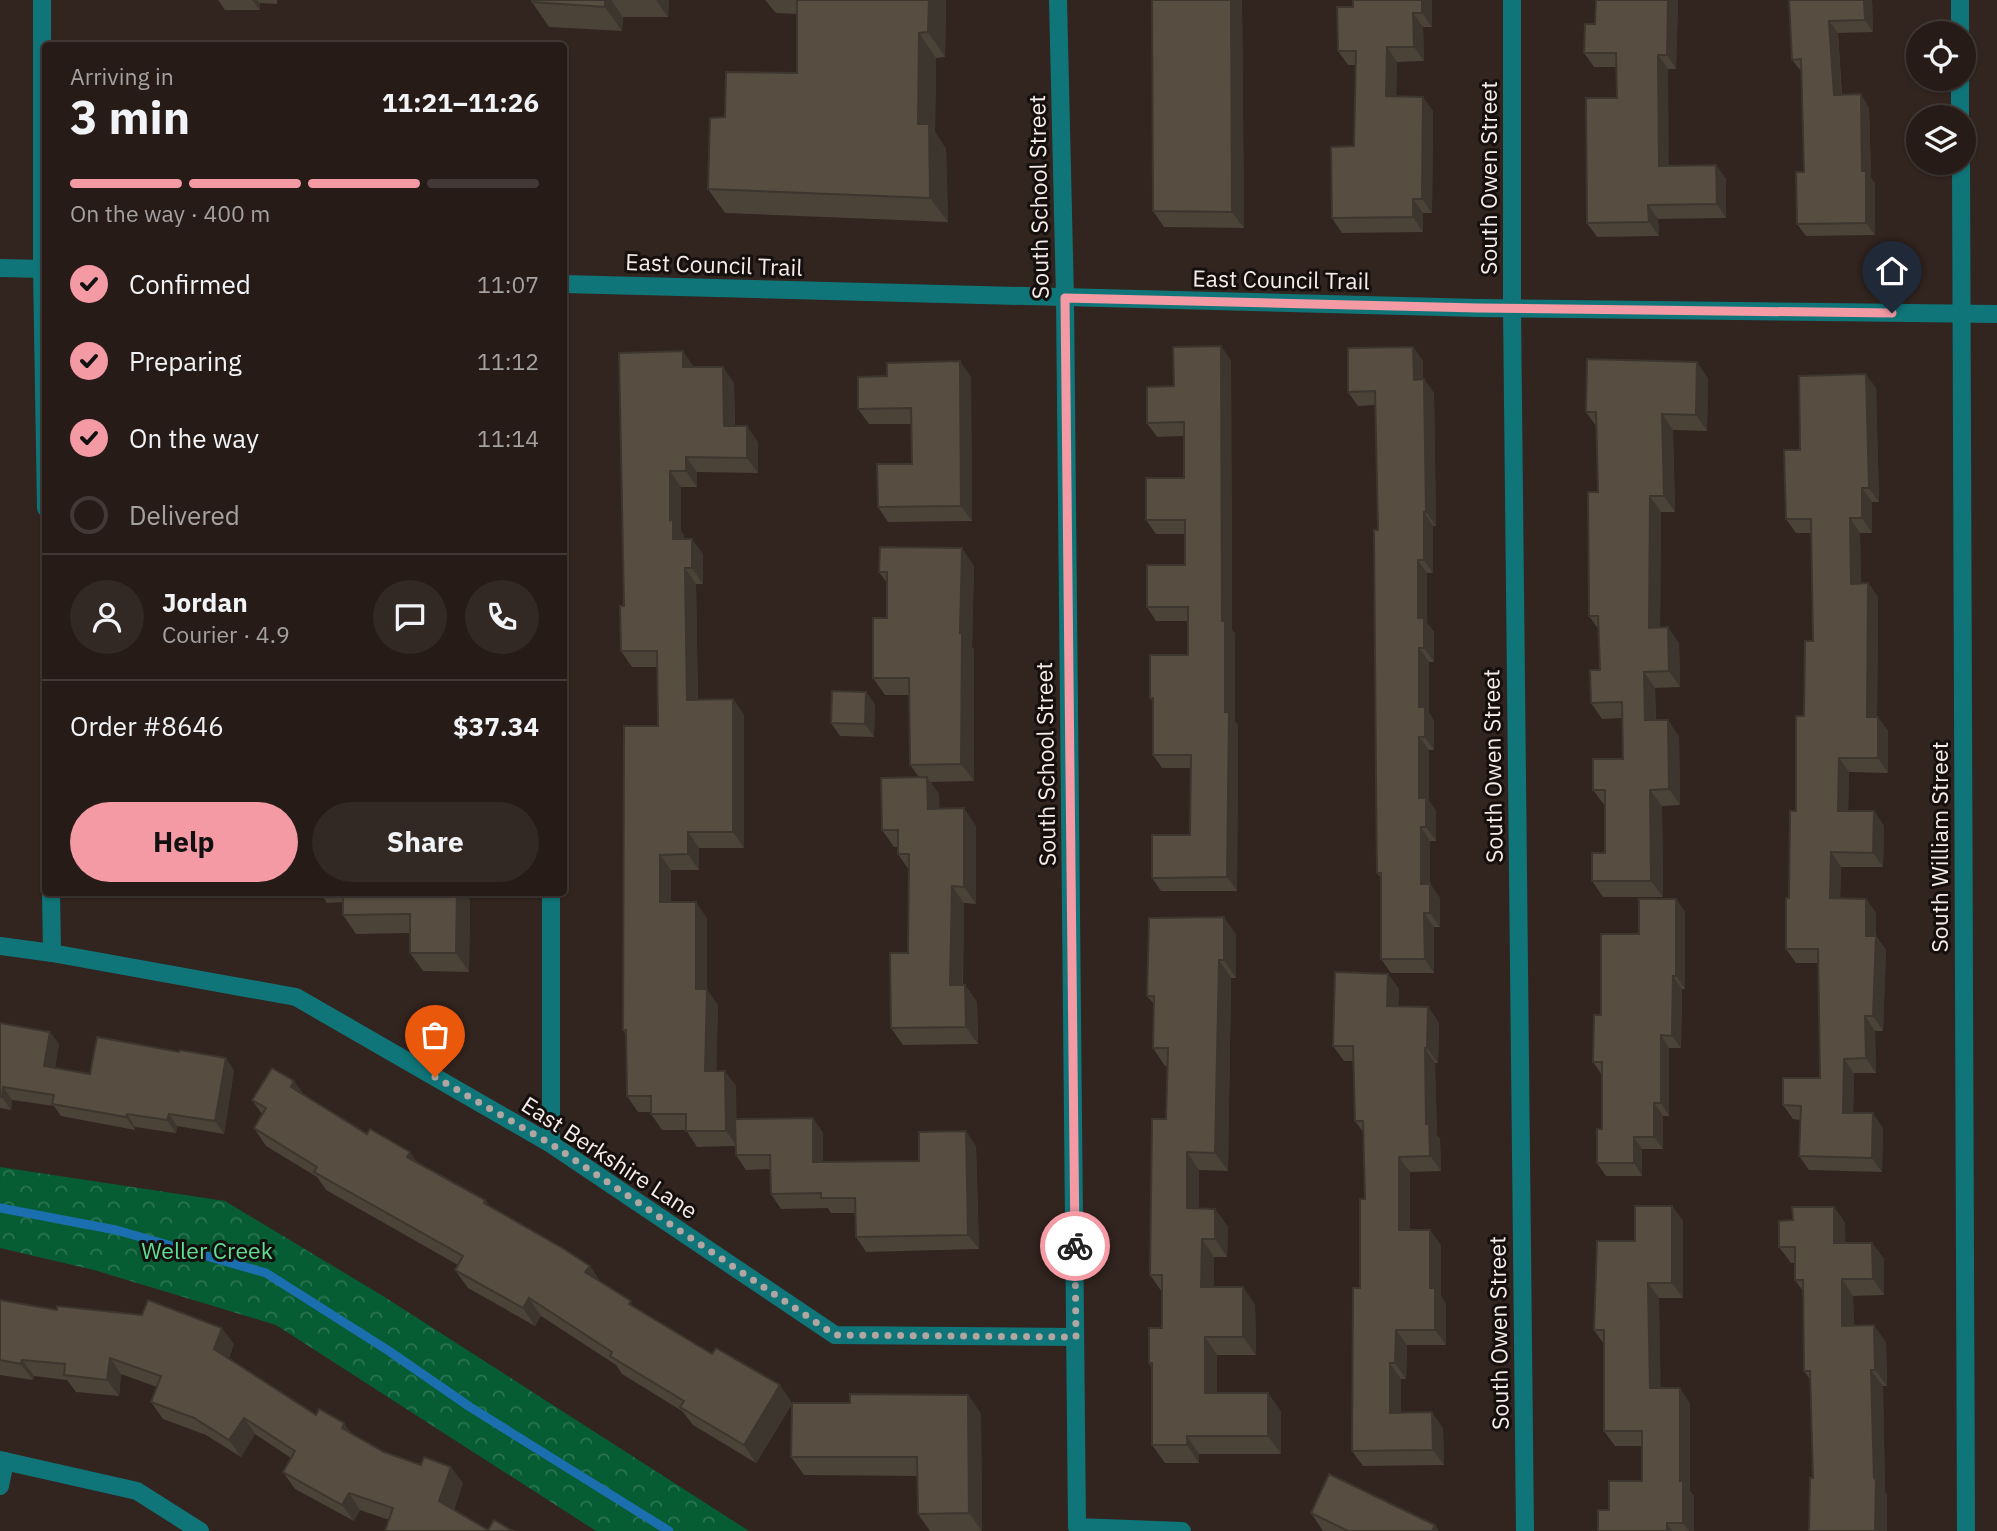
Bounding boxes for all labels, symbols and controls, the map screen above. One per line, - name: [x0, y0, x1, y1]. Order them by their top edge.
- map controls: [1906, 21, 1976, 175]
- button: locate: [1906, 21, 1976, 91]
- text: Arriving in: [70, 61, 174, 91]
- street label: South Owen Street: [1473, 81, 1503, 275]
- text: 11:21–11:26: [382, 85, 539, 119]
- text: 3 min: [70, 87, 190, 147]
- street label: South School Street: [1021, 95, 1055, 299]
- button: layers: [1906, 105, 1976, 175]
- text: On the way · 400 m: [70, 198, 270, 228]
- pin: [1862, 241, 1922, 313]
- street label: East Council Trail: [625, 246, 803, 282]
- icon: home: [1873, 252, 1911, 290]
- street label: East Council Trail: [1192, 262, 1370, 296]
- icon: check: [70, 265, 108, 303]
- text: Confirmed: [129, 267, 251, 301]
- text: 11:07: [477, 269, 539, 299]
- icon: check: [70, 342, 108, 380]
- text: Preparing: [129, 344, 242, 378]
- text: 11:12: [477, 346, 539, 376]
- icon: check: [70, 419, 108, 457]
- text: On the way: [129, 421, 259, 455]
- text: 11:14: [477, 423, 539, 453]
- text: Delivered: [129, 498, 240, 532]
- button: person: [70, 580, 144, 654]
- button: chat: [373, 580, 447, 654]
- button: phone: [465, 580, 539, 654]
- text: Jordan: [162, 585, 248, 619]
- text: Courier · 4.9: [162, 619, 290, 649]
- street label: South School Street: [1028, 662, 1062, 866]
- street label: South Owen Street: [1475, 669, 1509, 863]
- text: Order #8646: [70, 709, 224, 743]
- text: $37.34: [453, 709, 539, 743]
- street label: South William Street: [1924, 741, 1954, 953]
- button: Help: [70, 802, 298, 882]
- button: Share: [312, 802, 539, 882]
- pin: [405, 1005, 465, 1077]
- icon: bag: [416, 1016, 454, 1054]
- street label: East Berkshire Lane: [516, 1089, 704, 1225]
- courier: [1040, 1211, 1110, 1281]
- icon: bike: [1056, 1227, 1094, 1265]
- park label: Weller Creek: [141, 1235, 273, 1265]
- street label: South Owen Street: [1481, 1236, 1515, 1430]

